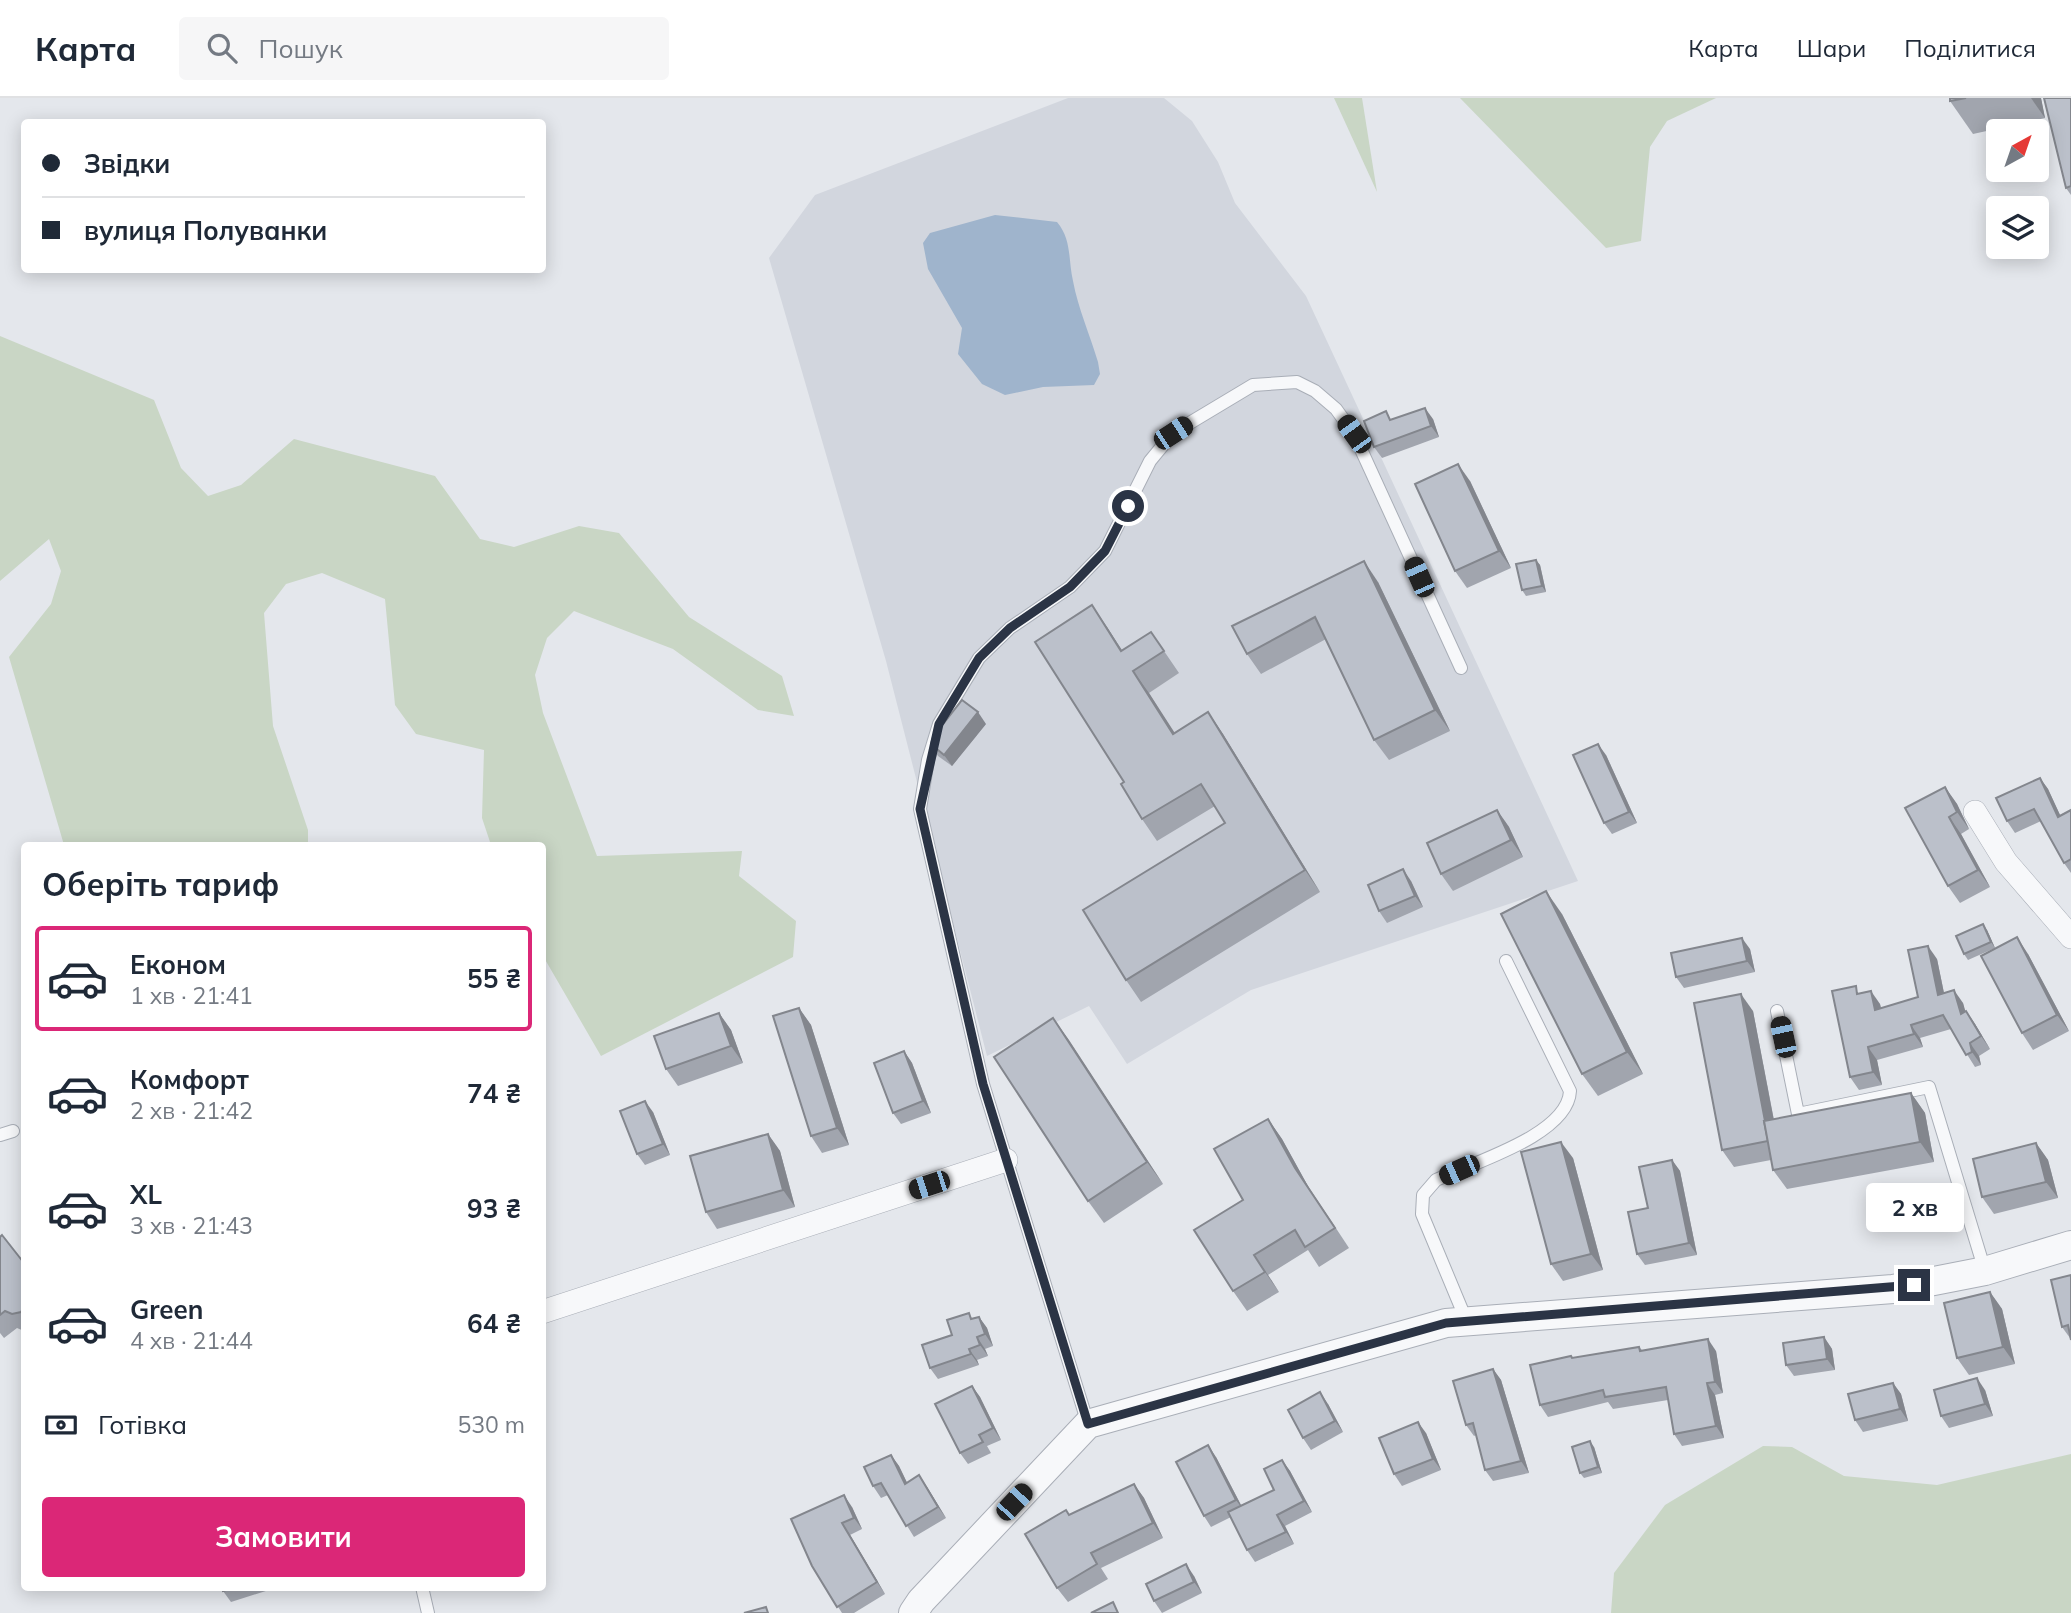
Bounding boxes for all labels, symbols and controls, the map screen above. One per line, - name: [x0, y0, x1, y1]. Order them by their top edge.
- search box: [179, 17, 669, 80]
- text: Карта: [35, 28, 137, 69]
- icon: search: [203, 29, 241, 67]
- text: Пошук: [259, 32, 343, 65]
- text: Карта: [1688, 33, 1759, 63]
- text: Шари: [1797, 33, 1866, 63]
- text: Поділитися: [1904, 33, 2036, 63]
- north arrow: [1986, 119, 2049, 182]
- map controls: [1986, 119, 2049, 259]
- text: Звідки: [84, 147, 170, 180]
- button: layers: [1986, 196, 2049, 259]
- text: вулиця Полуванки: [84, 214, 327, 247]
- car: [1334, 411, 1375, 457]
- car: [1150, 413, 1197, 453]
- route start: [1112, 490, 1144, 522]
- car: [1401, 554, 1438, 600]
- text: Оберіть тариф: [42, 864, 279, 904]
- icon: car: [46, 947, 109, 1010]
- text: Економ: [130, 948, 226, 981]
- text: 55 ₴: [467, 962, 521, 995]
- text: 1 хв · 21:41: [130, 981, 253, 1010]
- car: [1769, 1014, 1798, 1060]
- icon: car: [46, 1062, 109, 1125]
- text: Комфорт: [130, 1063, 249, 1096]
- text: 74 ₴: [467, 1077, 521, 1110]
- text: 2 хв · 21:42: [130, 1096, 253, 1125]
- car: [1436, 1152, 1483, 1188]
- car: [906, 1169, 953, 1201]
- icon: car: [46, 1177, 109, 1240]
- text: XL: [130, 1178, 162, 1211]
- callout: 2 хв: [1865, 1184, 1963, 1232]
- text: 93 ₴: [467, 1192, 521, 1225]
- text: 2 хв: [1892, 1193, 1938, 1222]
- text: 3 хв · 21:43: [130, 1211, 253, 1240]
- route end: [1898, 1269, 1930, 1301]
- icon: car: [46, 1292, 109, 1355]
- text: Green: [130, 1293, 203, 1326]
- text: 64 ₴: [467, 1307, 521, 1340]
- text: 4 хв · 21:44: [130, 1326, 253, 1355]
- icon: cash: [42, 1406, 80, 1444]
- text: Готівка: [98, 1408, 187, 1441]
- text: 530 m: [457, 1410, 525, 1439]
- car: [992, 1479, 1037, 1525]
- button: Замовити: [42, 1497, 525, 1577]

